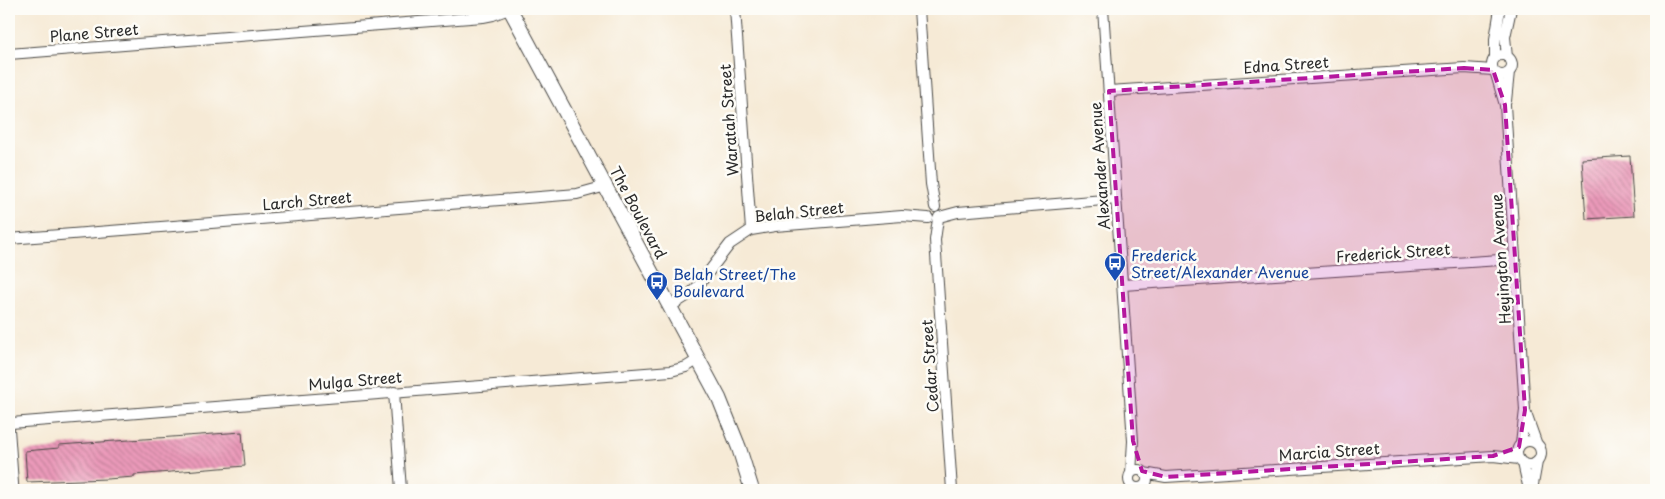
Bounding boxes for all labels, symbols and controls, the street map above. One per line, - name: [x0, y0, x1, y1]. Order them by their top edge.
- street label: Plane Street: [49, 17, 139, 47]
- street label: Edna Street: [1243, 50, 1329, 78]
- street label: Waratah Street: [713, 63, 743, 177]
- street label: Alexander Avenue: [1083, 101, 1115, 231]
- street label: The Boulevard: [605, 162, 673, 262]
- street label: Larch Street: [261, 185, 353, 215]
- street label: Heyington Avenue: [1484, 193, 1516, 325]
- street label: Belah Street: [753, 195, 845, 227]
- street label: Frederick Street: [1335, 237, 1451, 267]
- place label: Frederick Street/Alexander Avenue: [1131, 243, 1309, 283]
- bus stop icon: Frederick Street/Alexander Avenue: [1103, 251, 1127, 282]
- place label: Belah Street/The Boulevard: [673, 262, 796, 302]
- bus stop icon: Belah Street/The Boulevard: [645, 270, 669, 301]
- street label: Cedar Street: [914, 319, 944, 413]
- street label: Mulga Street: [307, 364, 403, 396]
- street label: Marcia Street: [1278, 436, 1380, 466]

